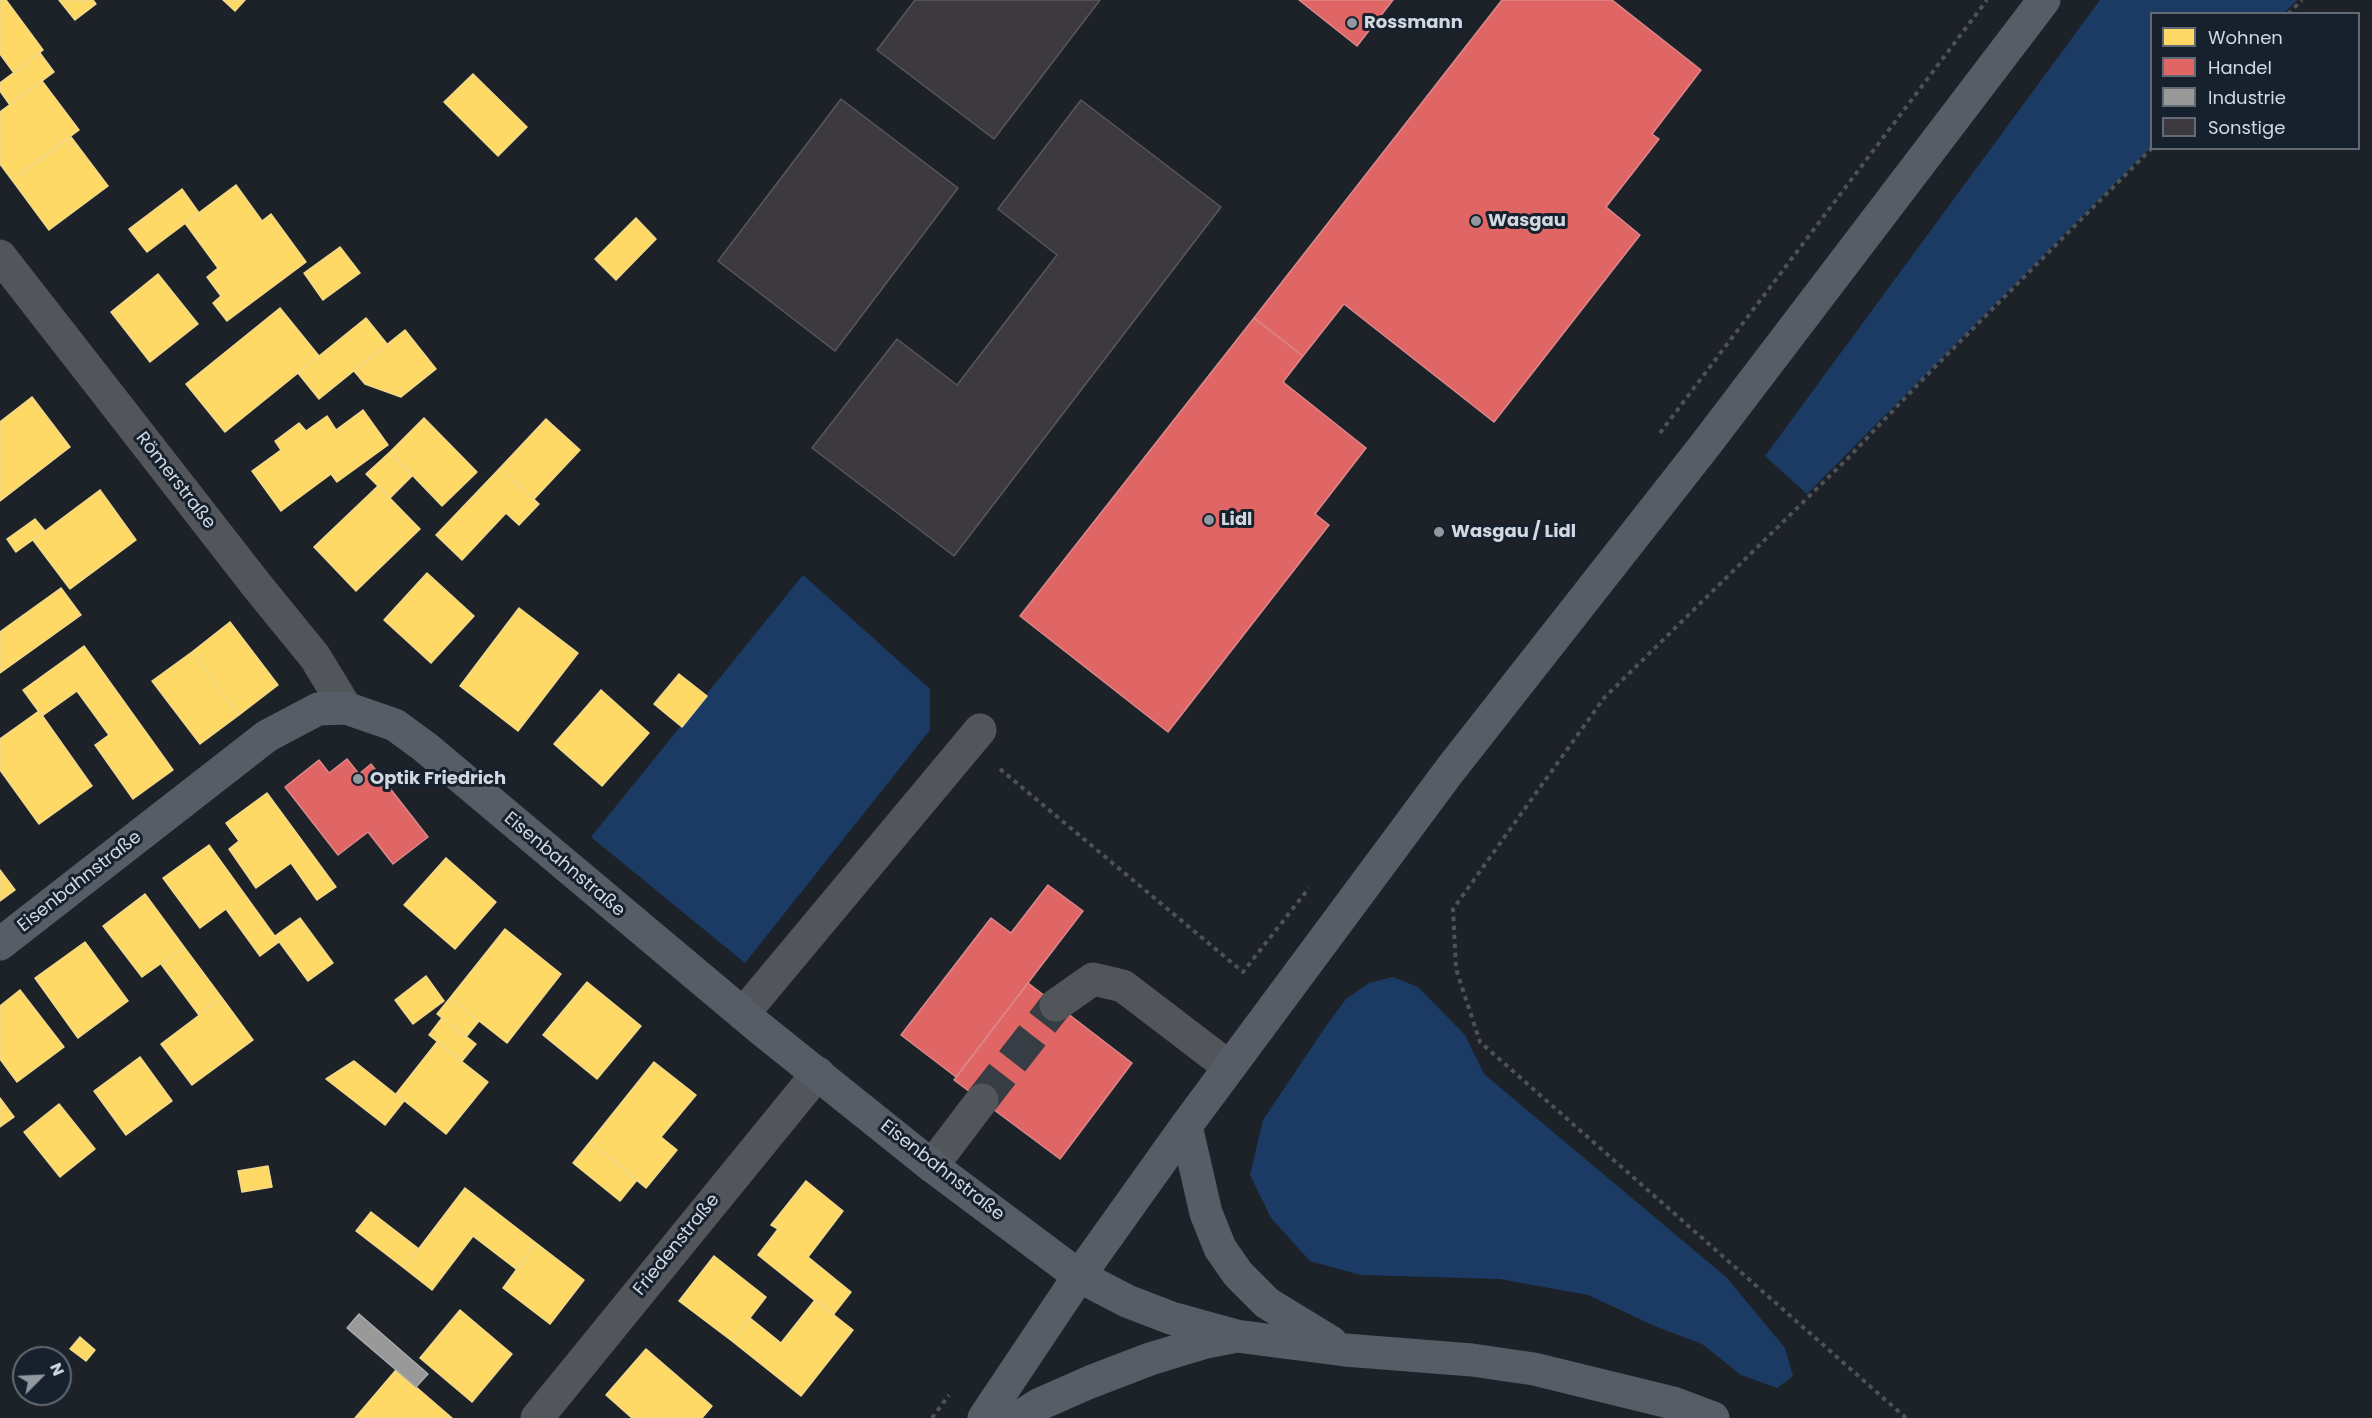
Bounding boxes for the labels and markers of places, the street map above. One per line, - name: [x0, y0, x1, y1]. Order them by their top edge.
- place label: Rossmann: [1364, 12, 1463, 34]
- marker: Rossmann: [1345, 16, 1359, 30]
- place label: Wasgau: [1488, 210, 1566, 232]
- marker: Wasgau: [1469, 214, 1483, 228]
- place label: Lidl: [1221, 509, 1252, 531]
- marker: Lidl: [1202, 513, 1216, 527]
- place label: Wasgau / Lidl: [1451, 521, 1576, 543]
- marker: Wasgau / Lidl: [1432, 525, 1446, 539]
- place label: Optik Friedrich: [370, 768, 506, 790]
- marker: Optik Friedrich: [351, 772, 365, 786]

